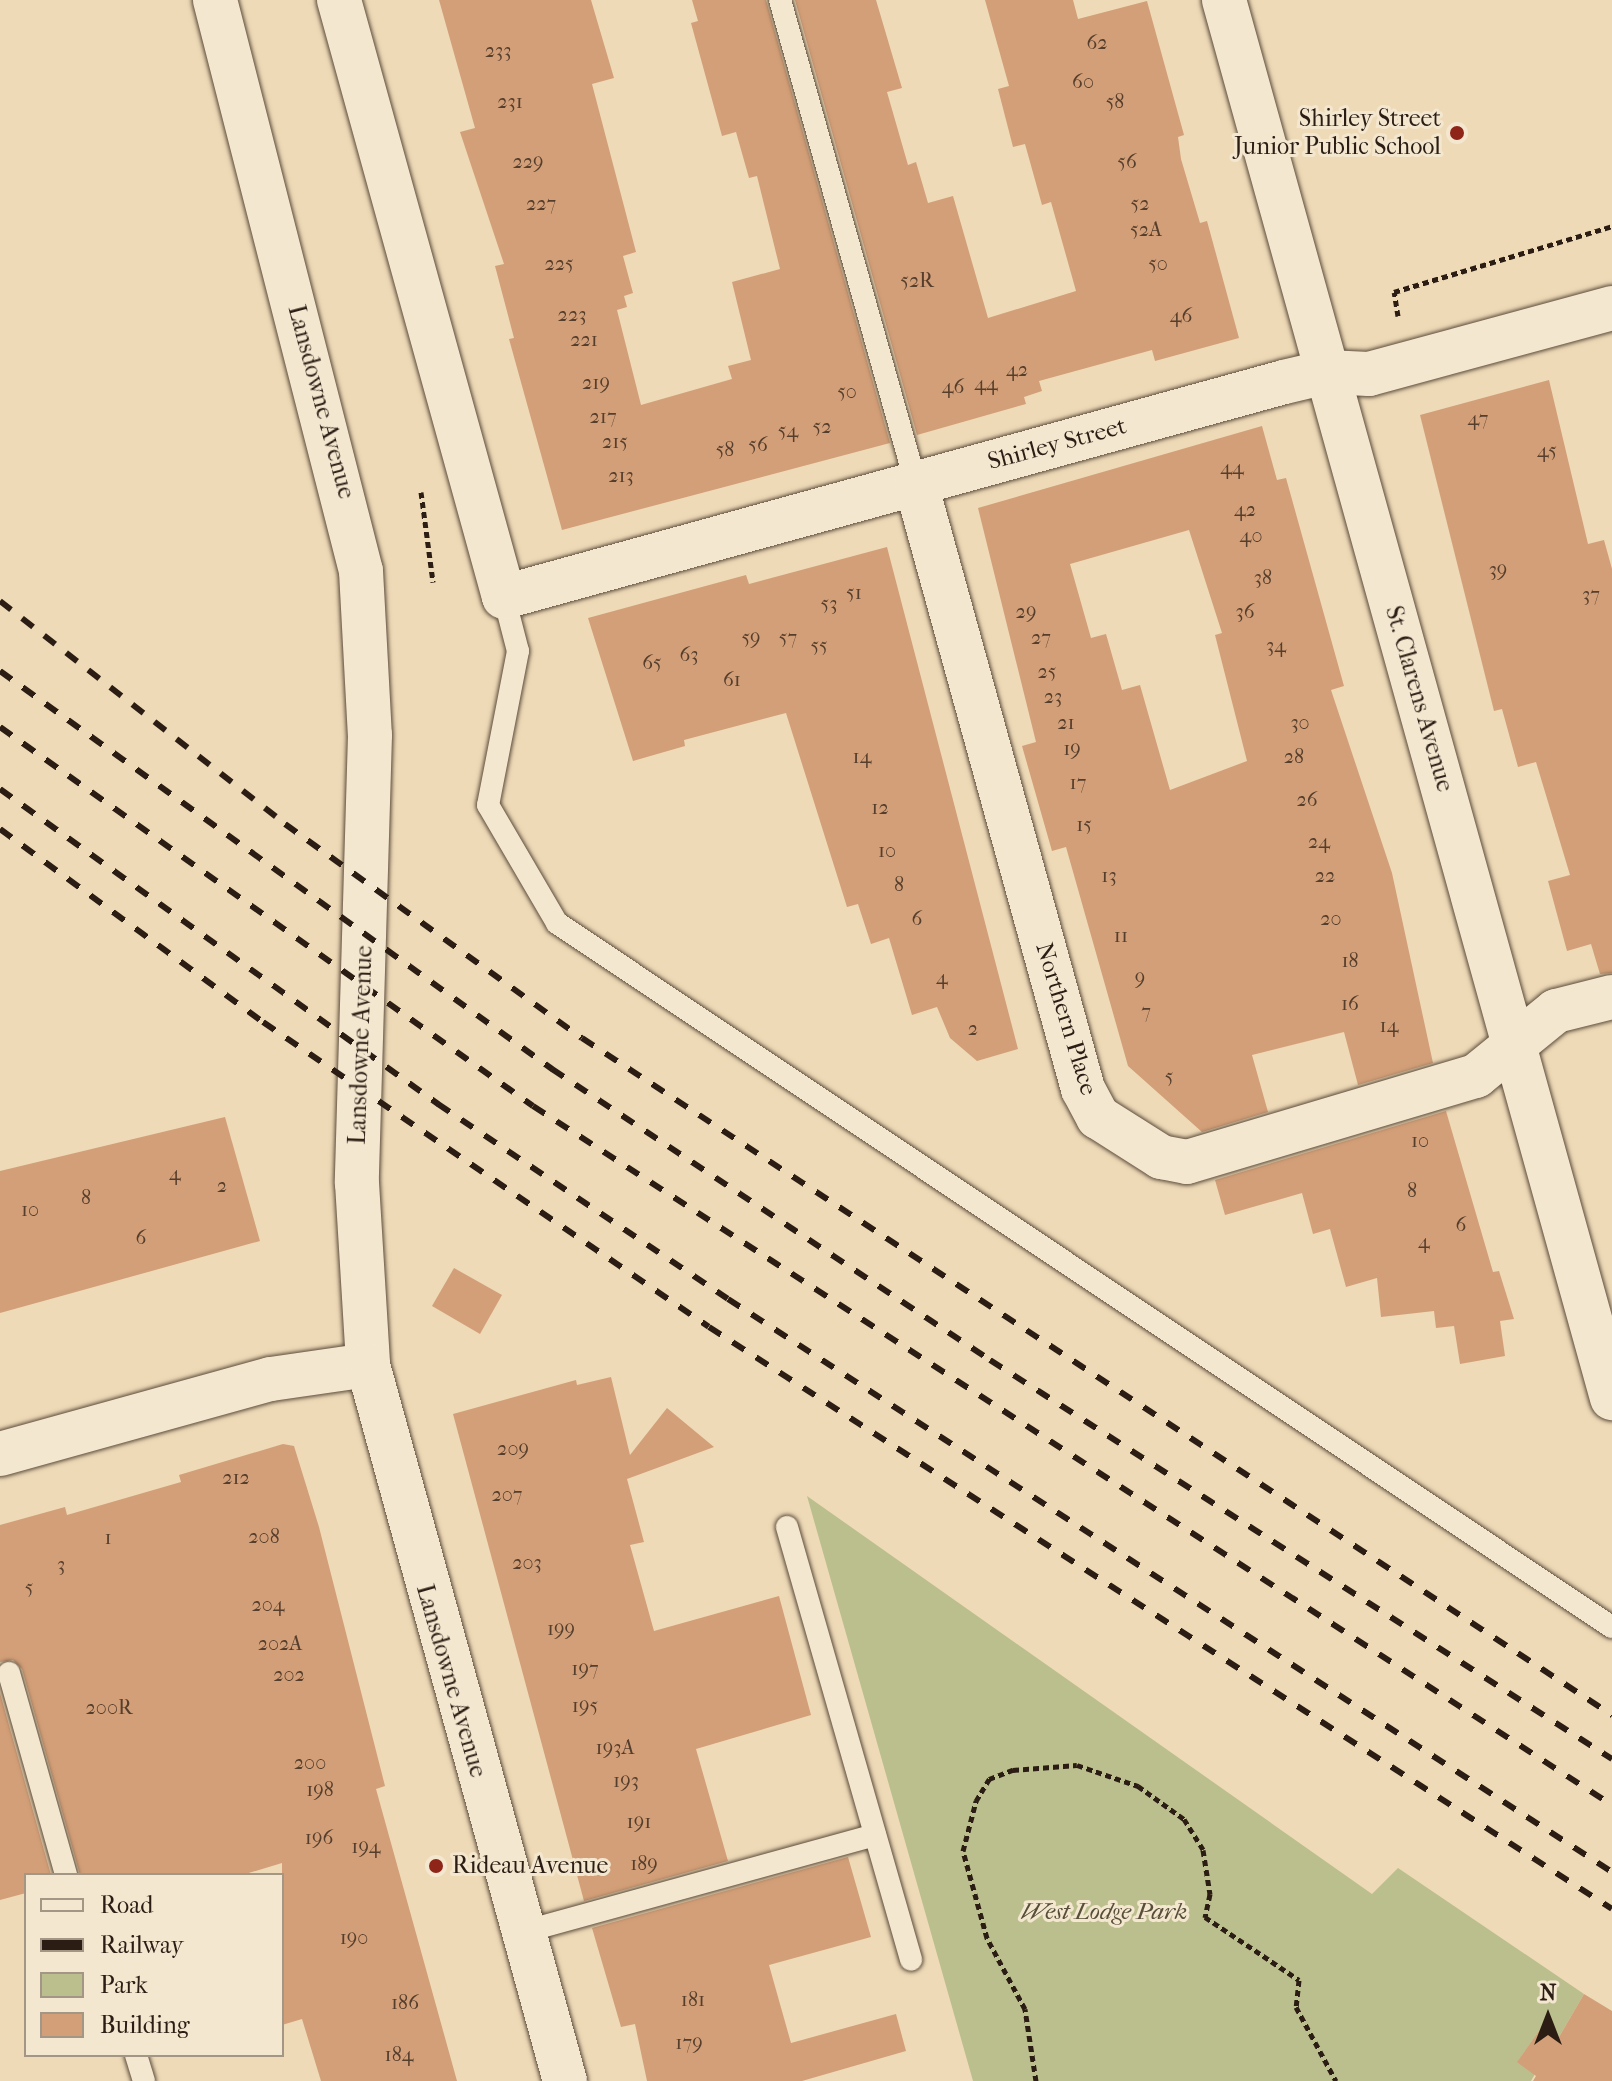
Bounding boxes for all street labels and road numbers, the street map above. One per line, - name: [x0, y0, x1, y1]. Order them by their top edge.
- street label: Lansdowne Avenue: [281, 302, 361, 502]
- street label: Shirley Street: [985, 412, 1129, 476]
- street label: St. Clarens Avenue: [1379, 603, 1459, 795]
- street label: Northern Place: [1029, 939, 1103, 1099]
- street label: Lansdowne Avenue: [343, 945, 379, 1145]
- street label: Lansdowne Avenue: [410, 1581, 492, 1781]

